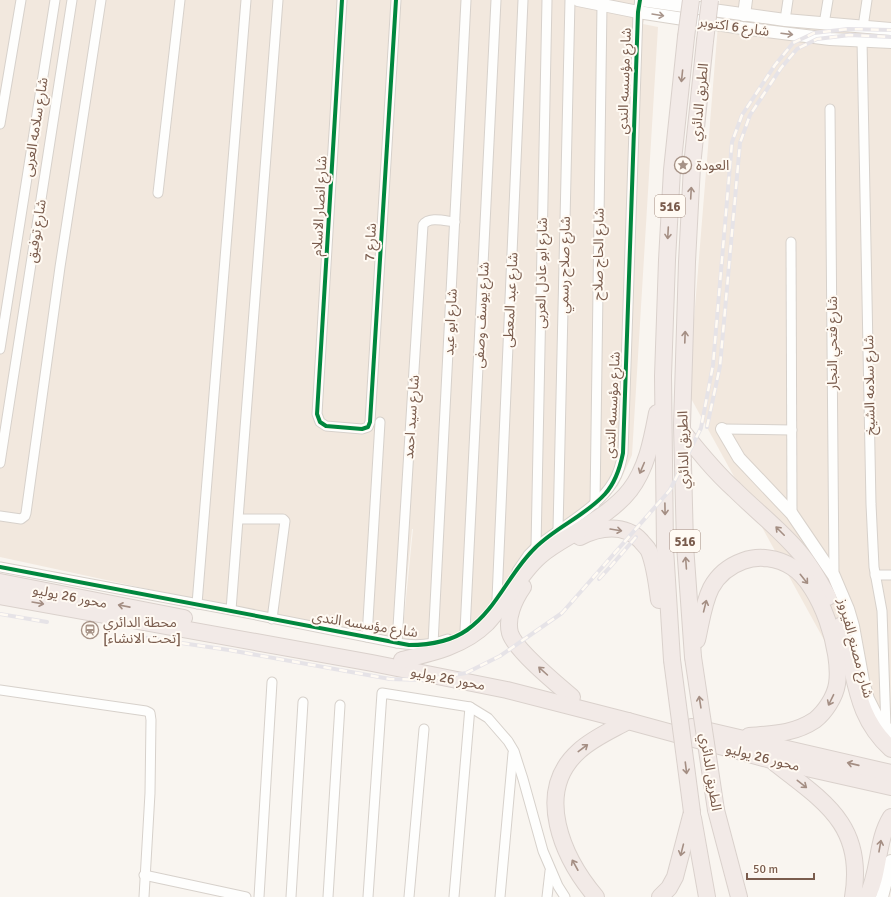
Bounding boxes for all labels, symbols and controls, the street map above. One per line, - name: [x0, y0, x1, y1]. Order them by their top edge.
- one-way arrow: [651, 11, 664, 19]
- street label: شارع 6 اكتوبر: [696, 13, 770, 42]
- street label: شارع مؤسسه الندى: [614, 27, 637, 135]
- one-way arrow: [780, 30, 793, 37]
- street label: الطريق الدائري: [687, 62, 714, 142]
- one-way arrow: [678, 69, 686, 82]
- street label: شارع سلامه العربى: [19, 76, 54, 178]
- street label: شارع انصار الاسلام: [308, 155, 333, 257]
- place icon: العودة: [673, 155, 693, 175]
- place label: العودة: [696, 157, 729, 174]
- one-way arrow: [687, 187, 694, 200]
- road number: 516: [655, 195, 685, 217]
- street label: شارع توفيق: [23, 198, 52, 264]
- street label: شارع الحاج صلاح: [589, 208, 610, 300]
- street label: شارع صلاح رسمي: [555, 216, 576, 314]
- street label: شارع ابو عادل العربى: [532, 217, 553, 329]
- street label: شارع 7: [361, 223, 382, 262]
- one-way arrow: [665, 226, 672, 239]
- street label: شارع عبد المعطى: [500, 252, 523, 348]
- street label: شارع يوسف وصفى: [470, 261, 495, 369]
- street label: شارع ابو عيد: [440, 288, 463, 356]
- street label: شارع فتحي النجار: [824, 296, 843, 391]
- one-way arrow: [681, 331, 688, 344]
- street label: شارع سلامه الشيخ: [860, 335, 881, 435]
- street label: شارع مؤسسه الندى: [601, 351, 626, 459]
- street label: شارع سيد احمد: [400, 374, 425, 460]
- street label: الطريق الدائري: [674, 411, 695, 489]
- one-way arrow: [638, 461, 646, 473]
- one-way arrow: [661, 502, 669, 515]
- one-way arrow: [609, 526, 622, 534]
- one-way arrow: [775, 526, 785, 536]
- road number: 516: [670, 530, 700, 552]
- one-way arrow: [683, 557, 690, 570]
- one-way arrow: [799, 574, 808, 584]
- street label: محور 26 يوليو: [31, 581, 109, 612]
- street label: شارع مصنع الفيروز: [832, 596, 877, 700]
- one-way arrow: [31, 599, 44, 607]
- one-way arrow: [701, 599, 709, 612]
- one-way arrow: [118, 602, 131, 610]
- street label: شارع مؤسسه الندى: [310, 608, 419, 643]
- place label: محطة الدائري [تحت الانشاء]: [103, 614, 181, 647]
- station icon: محطة الدائري [تحت الانشاء]: [80, 620, 100, 640]
- street label: محور 26 يوليو: [409, 663, 487, 694]
- one-way arrow: [537, 667, 548, 676]
- one-way arrow: [827, 693, 834, 705]
- one-way arrow: [696, 696, 704, 709]
- street label: الطريق الدائري: [694, 732, 725, 812]
- street label: محور 26 يوليو: [724, 740, 802, 775]
- one-way arrow: [577, 744, 588, 752]
- one-way arrow: [847, 760, 860, 768]
- one-way arrow: [682, 761, 690, 774]
- one-way arrow: [796, 780, 807, 788]
- one-way arrow: [877, 840, 885, 853]
- one-way arrow: [678, 843, 686, 856]
- scale bar: [747, 855, 814, 881]
- one-way arrow: [570, 859, 578, 871]
- text: 50 m: [753, 862, 778, 877]

